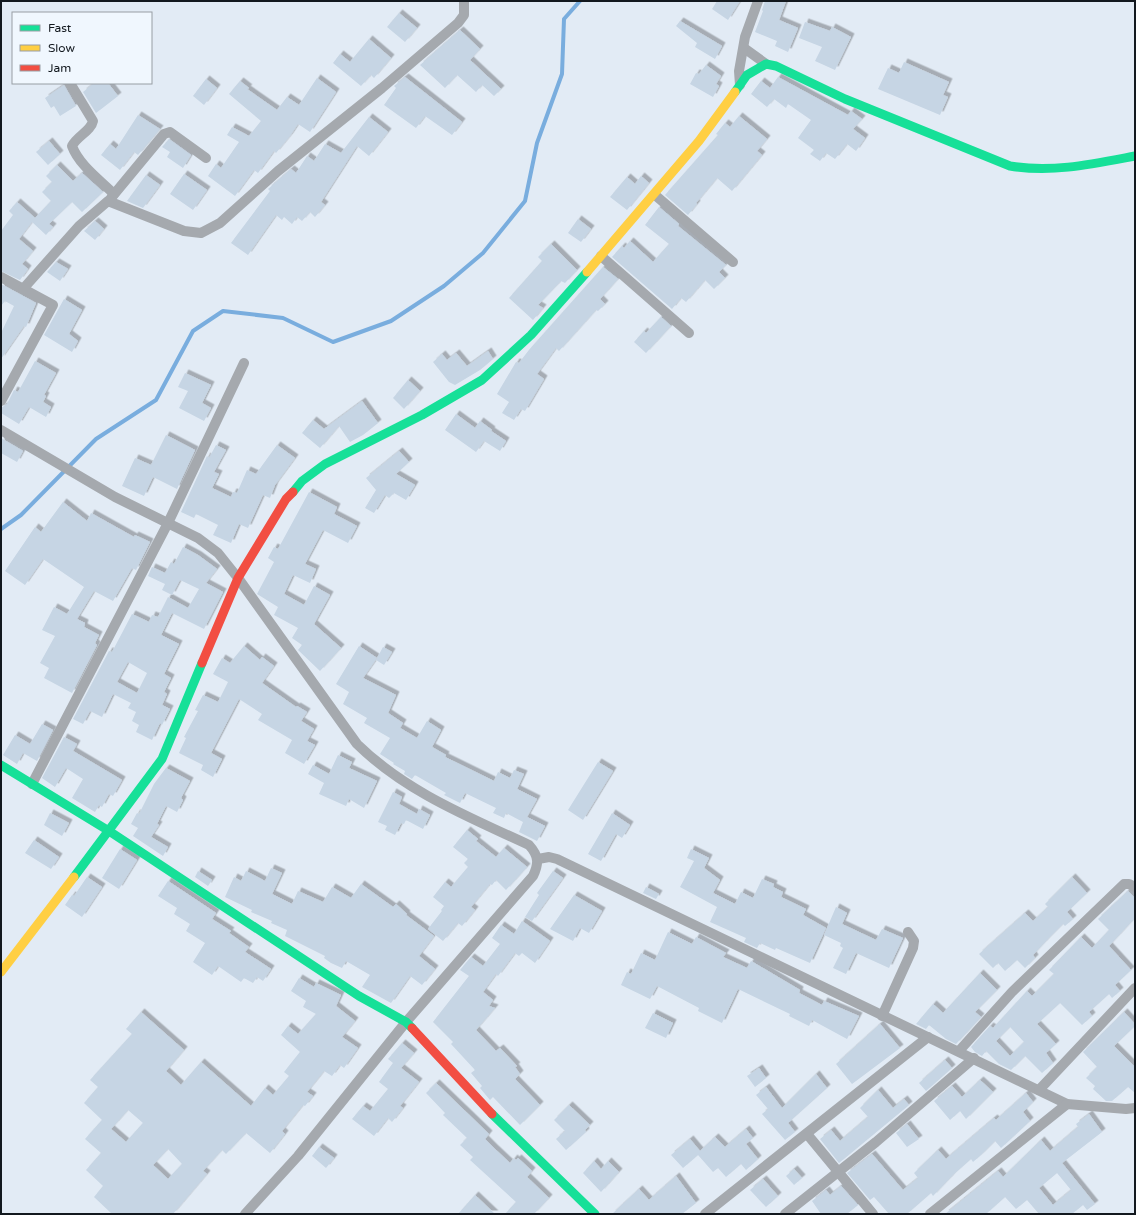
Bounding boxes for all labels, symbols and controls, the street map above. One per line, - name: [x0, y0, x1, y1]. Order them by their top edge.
- legend: [12, 12, 152, 84]
- text: Fast: [48, 21, 72, 35]
- text: Slow: [48, 41, 75, 55]
- text: Jam: [48, 61, 71, 75]

